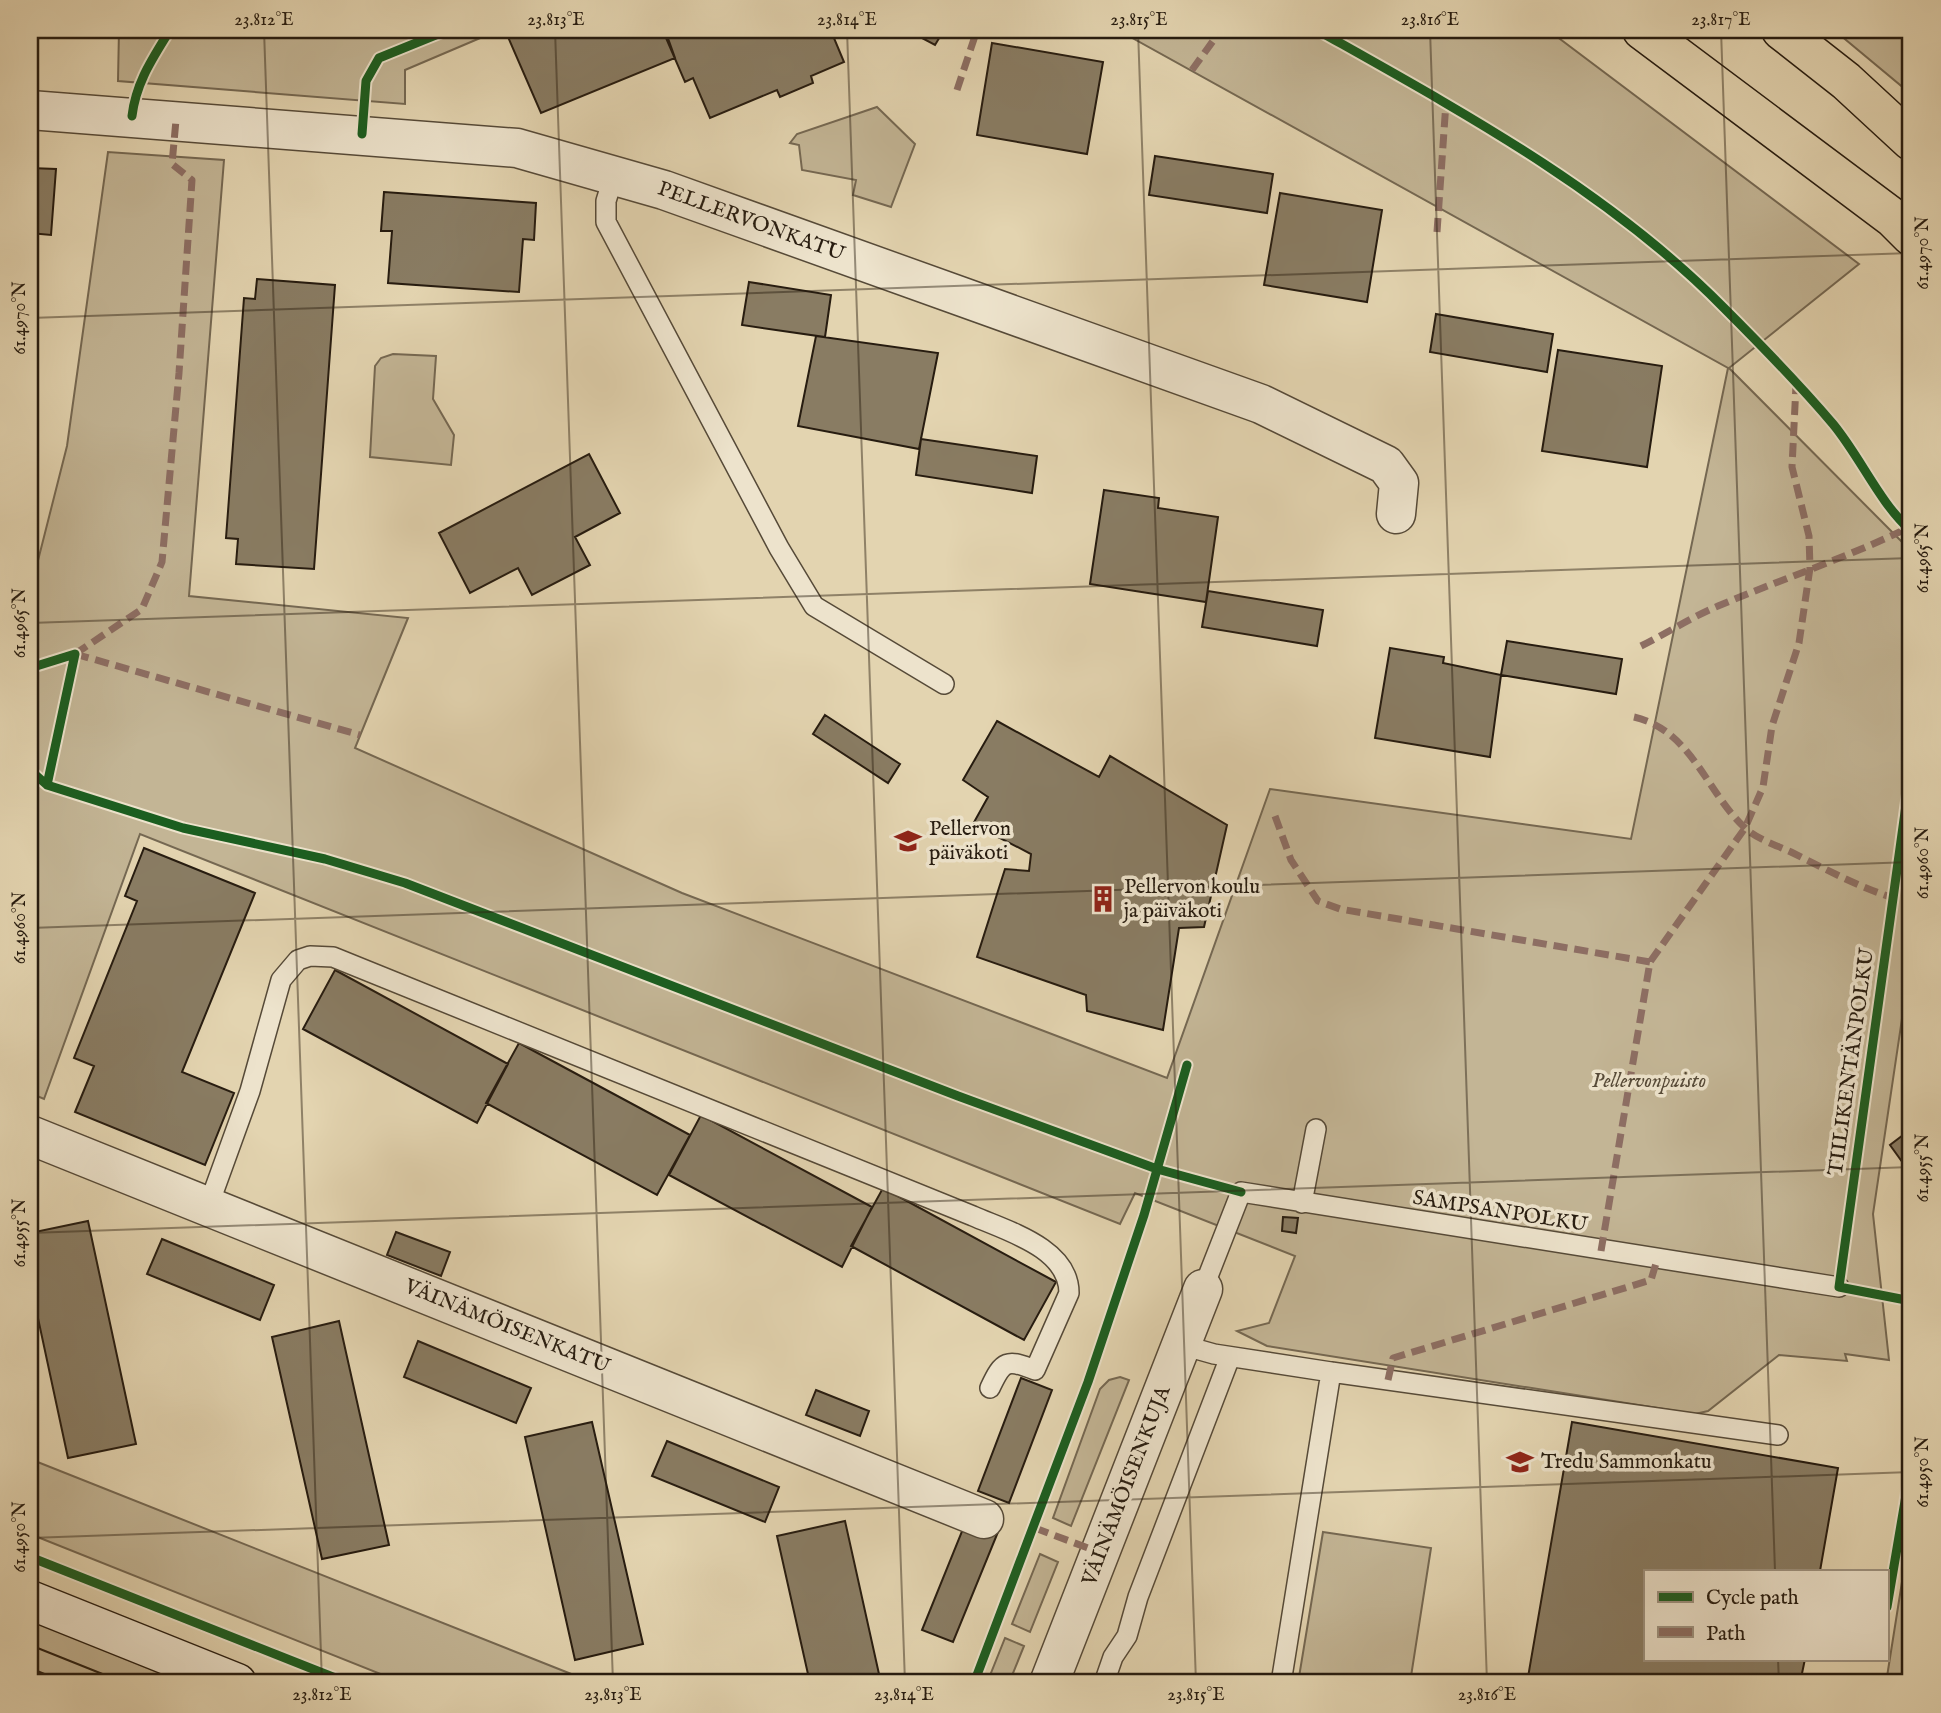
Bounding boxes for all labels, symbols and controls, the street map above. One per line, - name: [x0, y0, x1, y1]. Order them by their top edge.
- text: 23.812°E: [234, 9, 294, 32]
- text: 23.813°E: [527, 9, 585, 32]
- text: 23.814°E: [817, 9, 877, 32]
- text: 23.815°E: [1110, 9, 1168, 32]
- text: 23.816°E: [1401, 9, 1459, 32]
- text: 23.817°E: [1691, 9, 1751, 32]
- street label: PELLERVONKATU: [654, 176, 848, 268]
- text: 61.4970°N: [1912, 216, 1935, 290]
- text: 61.4970°N: [9, 281, 32, 355]
- text: 61.4965°N: [1912, 522, 1935, 593]
- text: 61.4965°N: [9, 587, 32, 658]
- place label: Pellervon päiväkoti: [929, 816, 1011, 867]
- school or university icon: Pellervon päiväkoti: [893, 826, 923, 856]
- text: 61.4960°N: [1912, 826, 1935, 899]
- place label: Pellervon koulu ja päiväkoti: [1122, 874, 1260, 925]
- building icon: Pellervon koulu ja päiväkoti: [1088, 884, 1118, 914]
- text: 61.4960°N: [9, 891, 32, 964]
- street label: TIILIKENTÄNPOLKU: [1822, 946, 1881, 1177]
- park label: Pellervonpuisto: [1592, 1068, 1706, 1095]
- text: 61.4955°N: [1912, 1133, 1935, 1203]
- street label: SAMPSANPOLKU: [1411, 1185, 1590, 1239]
- text: 61.4955°N: [9, 1198, 32, 1268]
- street label: VÄINÄMÖISENKATU: [399, 1272, 614, 1381]
- street label: VÄINÄMÖISENKUJA: [1075, 1381, 1178, 1591]
- text: 61.4950°N: [1912, 1436, 1935, 1508]
- school or university icon: Tredu Sammonkatu: [1505, 1447, 1535, 1477]
- place label: Tredu Sammonkatu: [1541, 1449, 1712, 1476]
- text: 61.4950°N: [9, 1501, 32, 1573]
- legend: [1644, 1570, 1888, 1660]
- text: Cycle path: [1706, 1585, 1799, 1612]
- text: Path: [1706, 1621, 1745, 1648]
- text: 23.812°E: [292, 1684, 352, 1707]
- text: 23.813°E: [584, 1684, 642, 1707]
- text: 23.814°E: [874, 1684, 934, 1707]
- text: 23.815°E: [1167, 1684, 1225, 1707]
- text: 23.816°E: [1458, 1684, 1516, 1707]

